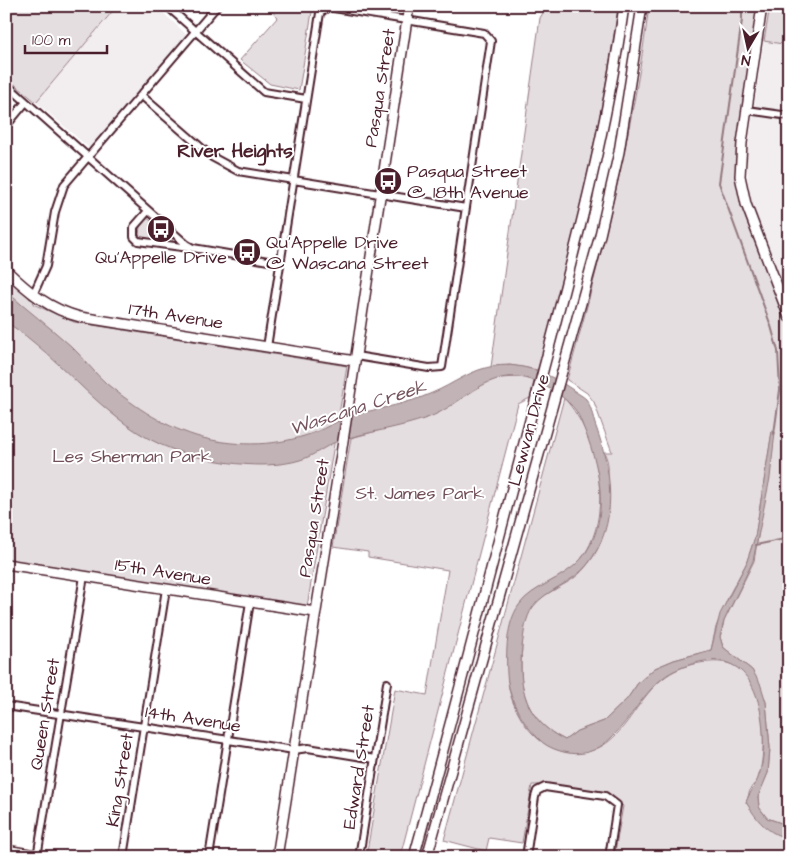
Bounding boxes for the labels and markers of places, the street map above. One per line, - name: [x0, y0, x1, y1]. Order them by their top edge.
- place label: Pasqua Street @ 18th Avenue: [407, 159, 529, 205]
- bus stop icon: Pasqua Street @ 18th Avenue: [373, 166, 403, 196]
- bus stop icon: Qu'Appelle Drive: [146, 214, 176, 244]
- place label: Qu'Appelle Drive @ Wascana Street: [266, 230, 429, 276]
- bus stop icon: Qu'Appelle Drive @ Wascana Street: [232, 237, 262, 267]
- place label: Qu'Appelle Drive: [95, 245, 227, 270]

